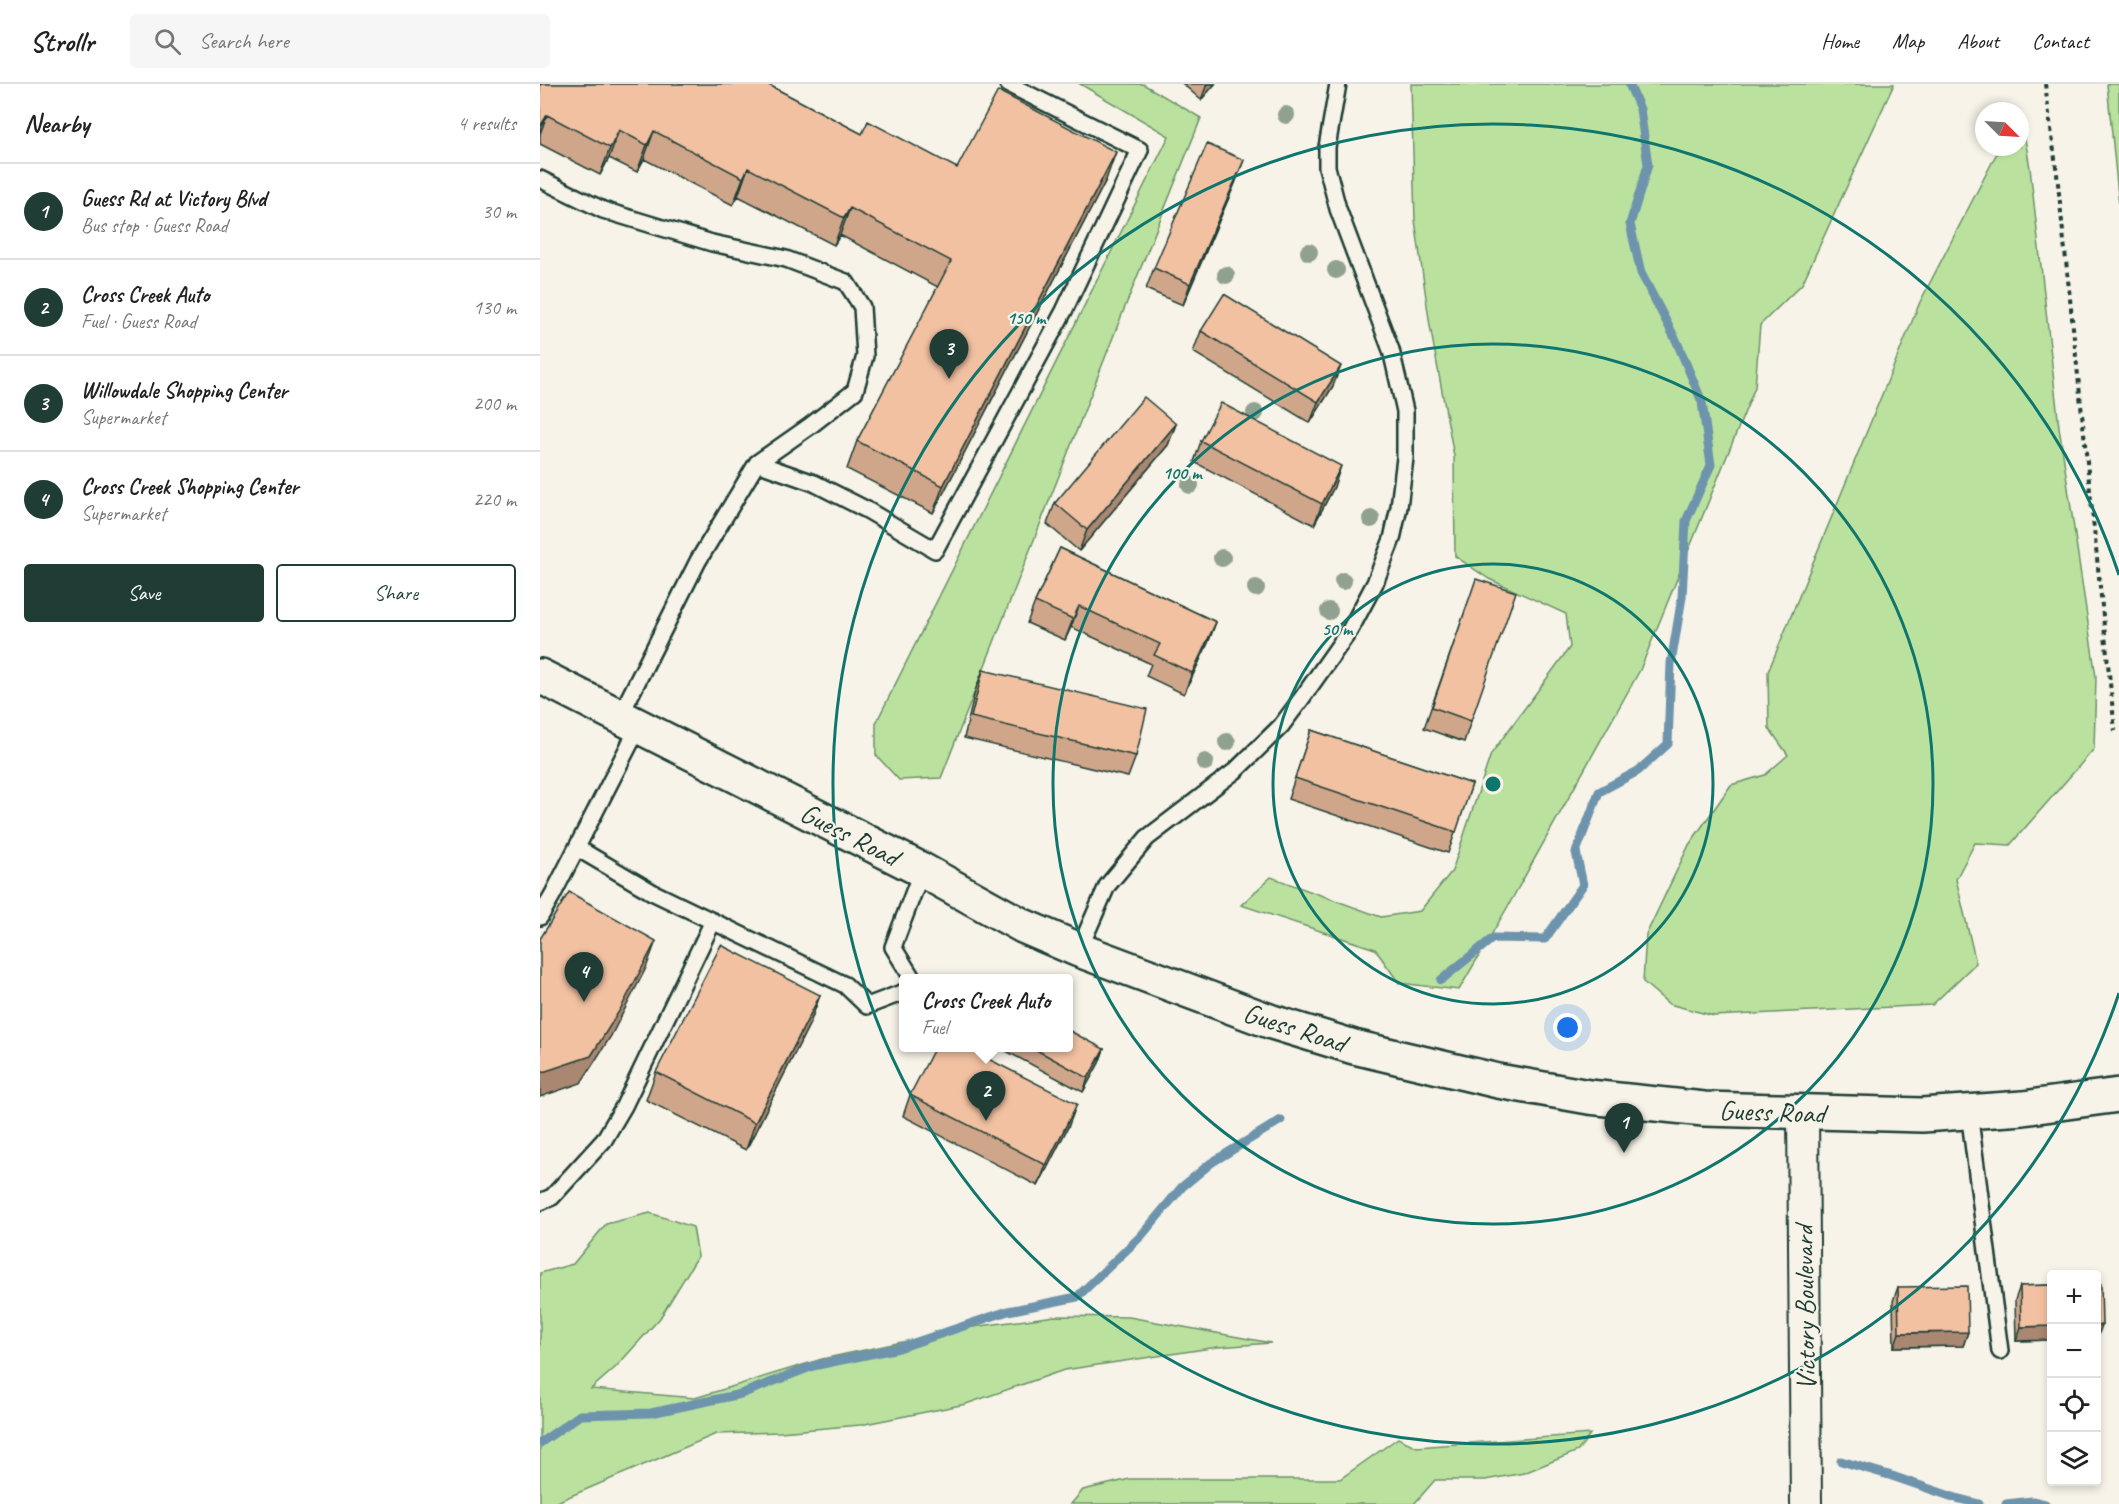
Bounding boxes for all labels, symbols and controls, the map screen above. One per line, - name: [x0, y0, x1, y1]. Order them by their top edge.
- search box: [130, 14, 550, 68]
- text: Strollr: [30, 24, 94, 59]
- icon: search: [151, 25, 184, 58]
- text: Search here: [199, 27, 289, 55]
- text: Home: [1821, 28, 1859, 54]
- text: Map: [1892, 28, 1924, 54]
- text: About: [1957, 28, 1999, 54]
- text: Contact: [2032, 28, 2089, 54]
- north arrow: [1975, 102, 2029, 156]
- text: Nearby: [24, 107, 89, 140]
- text: 4 results: [457, 111, 516, 136]
- text: Guess Rd at Victory Blvd: [81, 185, 266, 213]
- text: 1: [39, 199, 48, 224]
- text: 30 m: [482, 199, 516, 224]
- text: Bus stop · Guess Road: [81, 213, 228, 238]
- text: Cross Creek Auto: [81, 281, 209, 309]
- text: 2: [39, 295, 48, 320]
- text: 130 m: [473, 295, 516, 320]
- text: 150 m: [1007, 307, 1047, 329]
- text: Fuel · Guess Road: [81, 309, 196, 334]
- pin: 3: [930, 330, 968, 379]
- text: Willowdale Shopping Center: [81, 377, 288, 405]
- text: 3: [39, 391, 48, 416]
- text: 200 m: [473, 391, 516, 416]
- text: Supermarket: [81, 405, 166, 430]
- text: 100 m: [1163, 462, 1203, 484]
- text: Cross Creek Shopping Center: [81, 473, 298, 501]
- text: 4: [39, 487, 48, 512]
- text: 220 m: [473, 487, 516, 512]
- text: Supermarket: [81, 501, 166, 526]
- button: Save: [24, 564, 264, 622]
- button: Share: [276, 564, 516, 622]
- text: 50 m: [1322, 618, 1354, 640]
- centre of rings: [1483, 774, 1503, 794]
- street label: Guess Road: [795, 795, 909, 876]
- pin: 4: [564, 952, 603, 1002]
- popup: [899, 974, 1073, 1052]
- text: Cross Creek Auto: [922, 987, 1050, 1015]
- street label: Guess Road: [1239, 994, 1354, 1062]
- your location: [1553, 1013, 1582, 1042]
- text: Fuel: [922, 1015, 948, 1040]
- pin: 2: [966, 1072, 1006, 1121]
- street label: Guess Road: [1718, 1092, 1830, 1131]
- pin: 1: [1604, 1104, 1644, 1153]
- street label: Victory Boulevard: [1785, 1221, 1823, 1391]
- map controls: [2047, 1270, 2101, 1486]
- button: +: [2047, 1270, 2101, 1324]
- button: −: [2047, 1324, 2101, 1378]
- button: locate: [2047, 1378, 2101, 1432]
- button: layers: [2047, 1432, 2101, 1486]

